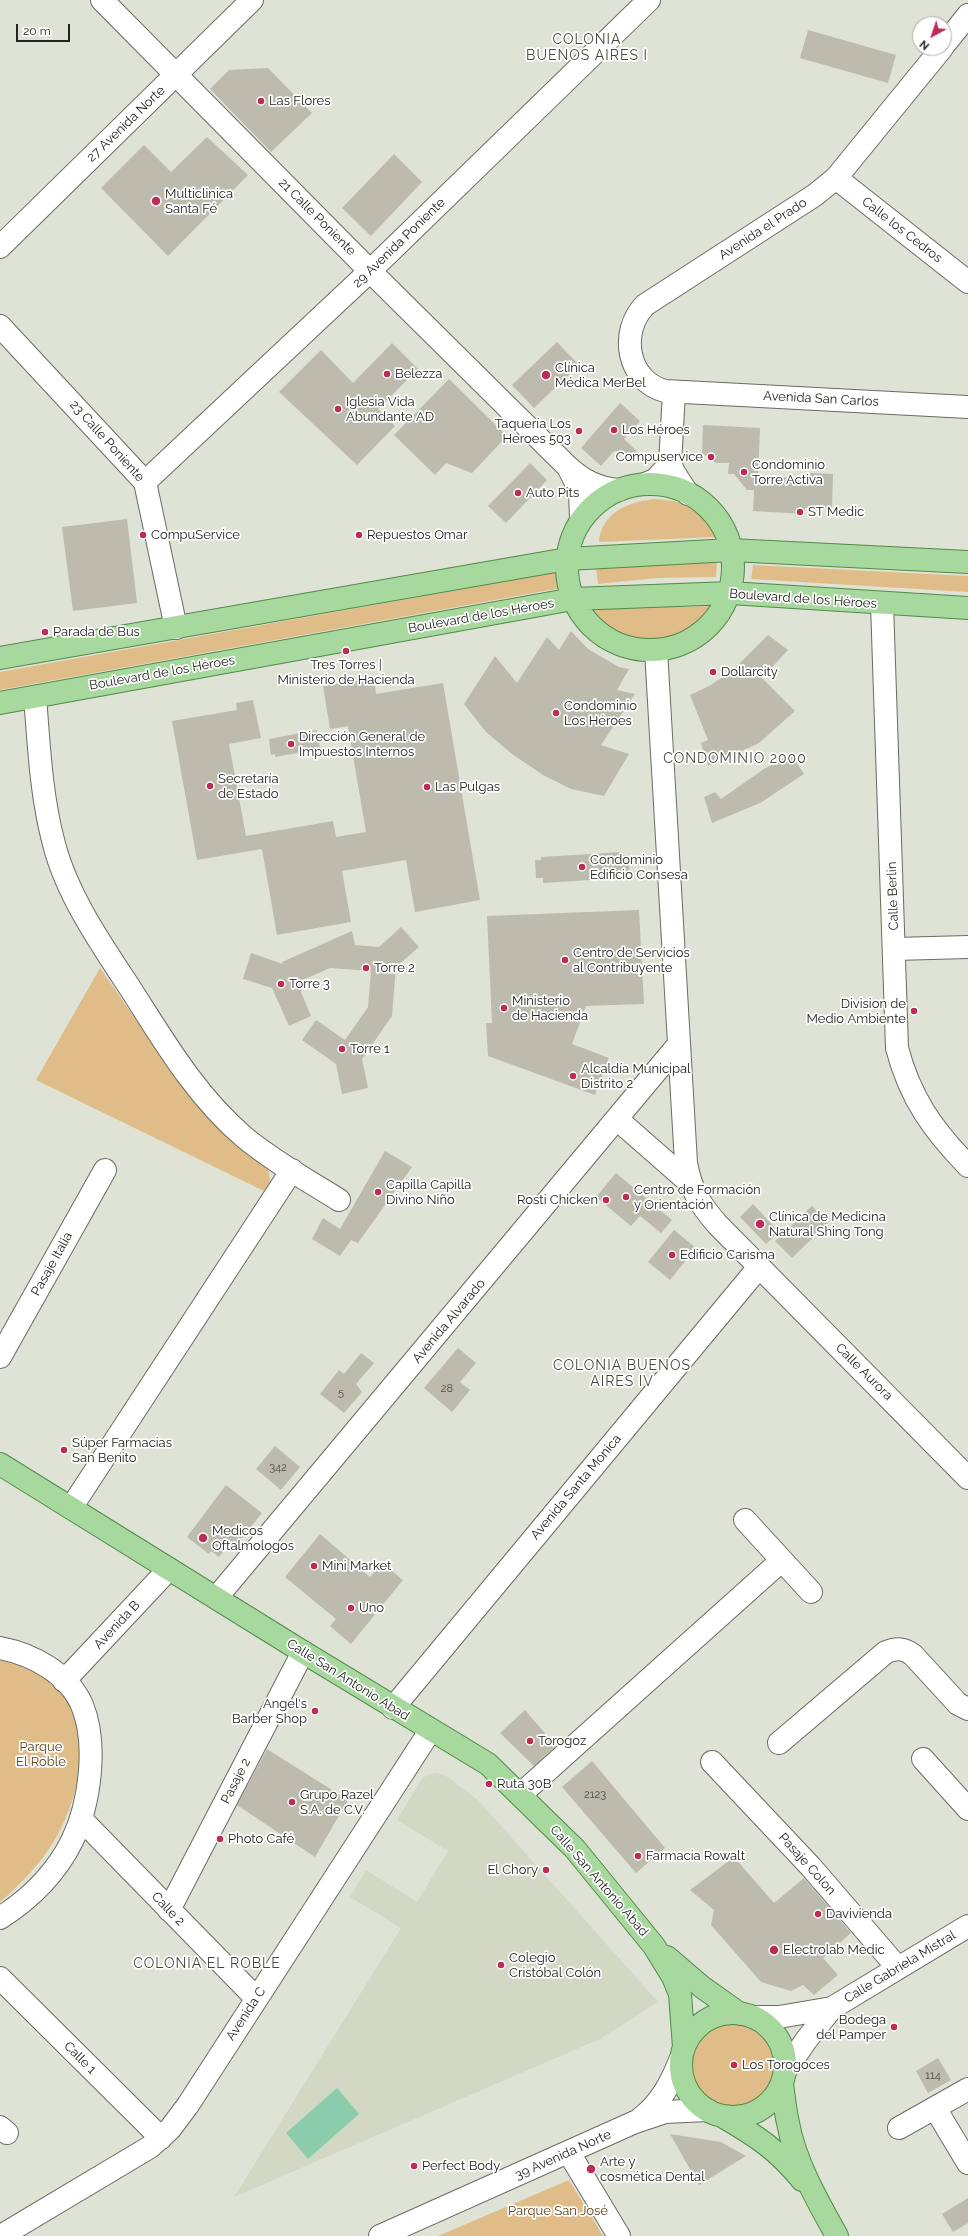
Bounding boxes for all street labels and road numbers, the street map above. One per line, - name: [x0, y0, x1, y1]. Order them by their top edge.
- street label: 27 Avenida Norte: [84, 83, 168, 165]
- street label: 21 Calle Poniente: [275, 175, 359, 259]
- street label: Calle los Cedros: [859, 194, 945, 266]
- street label: 29 Avenida Poniente: [350, 195, 448, 291]
- street label: Avenida el Prado: [716, 195, 810, 263]
- street label: Avenida San Carlos: [763, 388, 879, 410]
- street label: 23 Calle Poniente: [66, 397, 148, 485]
- street label: Boulevard de los Héroes: [729, 586, 877, 612]
- street label: Boulevard de los Héroes: [407, 595, 555, 637]
- street label: Boulevard de los Héroes: [88, 652, 236, 694]
- street label: Calle Berlin: [884, 861, 902, 931]
- street label: Pasaje Italia: [28, 1229, 76, 1299]
- street label: Avenida Alvarado: [409, 1276, 489, 1366]
- street label: Calle Aurora: [832, 1340, 896, 1404]
- street label: Avenida Santa Monica: [527, 1431, 625, 1543]
- street label: Avenida B: [91, 1598, 143, 1652]
- street label: Calle San Antonio Abad: [284, 1636, 412, 1724]
- street label: Pasaje 2: [218, 1756, 254, 1806]
- street label: Calle San Antonio Abad: [547, 1822, 651, 1940]
- street label: Pasaje Colon: [775, 1830, 839, 1898]
- street label: Calle 2: [148, 1889, 188, 1929]
- street label: Calle Gabriela Mistral: [841, 1927, 959, 2007]
- street label: Avenida C: [223, 1984, 269, 2044]
- street label: Calle 1: [60, 2038, 100, 2078]
- street label: 39 Avenida Norte: [513, 2127, 613, 2183]

